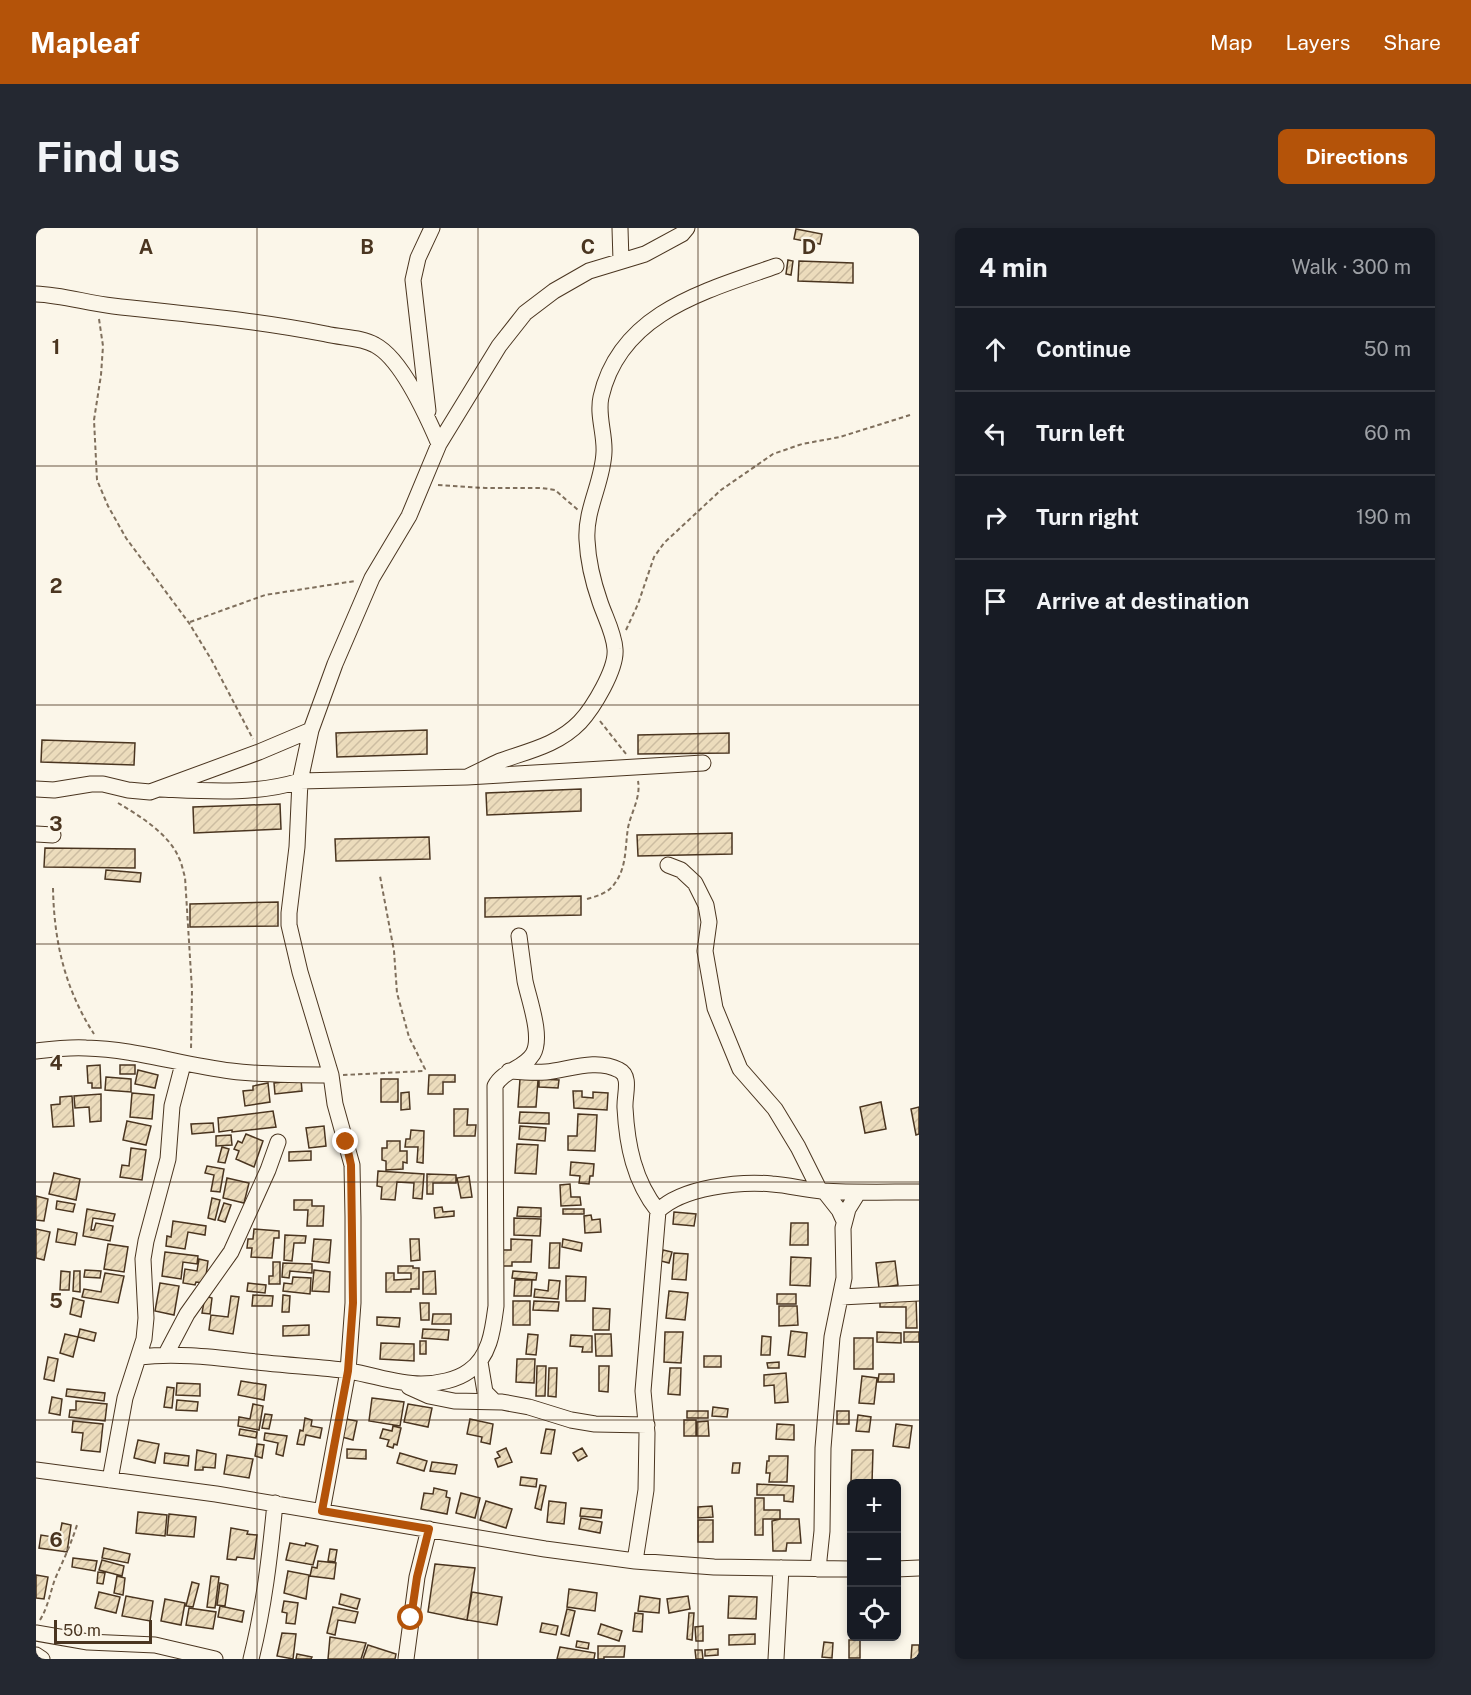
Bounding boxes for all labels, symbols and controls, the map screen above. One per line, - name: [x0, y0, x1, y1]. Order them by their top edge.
- text: Mapleaf: [30, 26, 140, 59]
- text: Map: [1210, 30, 1253, 55]
- text: Layers: [1286, 30, 1350, 55]
- text: Share: [1383, 30, 1441, 55]
- button: Directions: [1278, 129, 1435, 184]
- text: Find us: [36, 132, 180, 181]
- text: A: [139, 235, 153, 259]
- text: B: [360, 235, 374, 259]
- text: C: [581, 235, 595, 259]
- text: D: [802, 235, 816, 259]
- text: 4 min: [979, 252, 1048, 283]
- text: Walk · 300 m: [1291, 255, 1411, 279]
- icon: ahead: [979, 333, 1012, 366]
- text: 1: [52, 335, 60, 359]
- text: Continue: [1036, 336, 1131, 362]
- text: 50 m: [1364, 337, 1411, 361]
- icon: left: [979, 417, 1012, 450]
- text: Turn left: [1036, 420, 1125, 446]
- text: 60 m: [1364, 421, 1411, 445]
- icon: right: [979, 501, 1012, 534]
- text: Turn right: [1036, 504, 1139, 530]
- text: 190 m: [1356, 505, 1411, 529]
- text: 2: [50, 574, 62, 598]
- icon: arrive: [979, 585, 1012, 618]
- text: Arrive at destination: [1036, 588, 1249, 614]
- text: 3: [49, 812, 63, 836]
- text: 4: [49, 1051, 63, 1075]
- route end: [332, 1128, 358, 1154]
- text: 5: [49, 1289, 63, 1313]
- map controls: [847, 1479, 901, 1641]
- button: +: [847, 1479, 901, 1533]
- text: 6: [49, 1528, 63, 1552]
- button: −: [847, 1533, 901, 1587]
- button: locate: [847, 1587, 901, 1641]
- route start: [397, 1604, 423, 1630]
- scale bar: [54, 1617, 152, 1644]
- text: 50 m: [63, 1621, 101, 1640]

